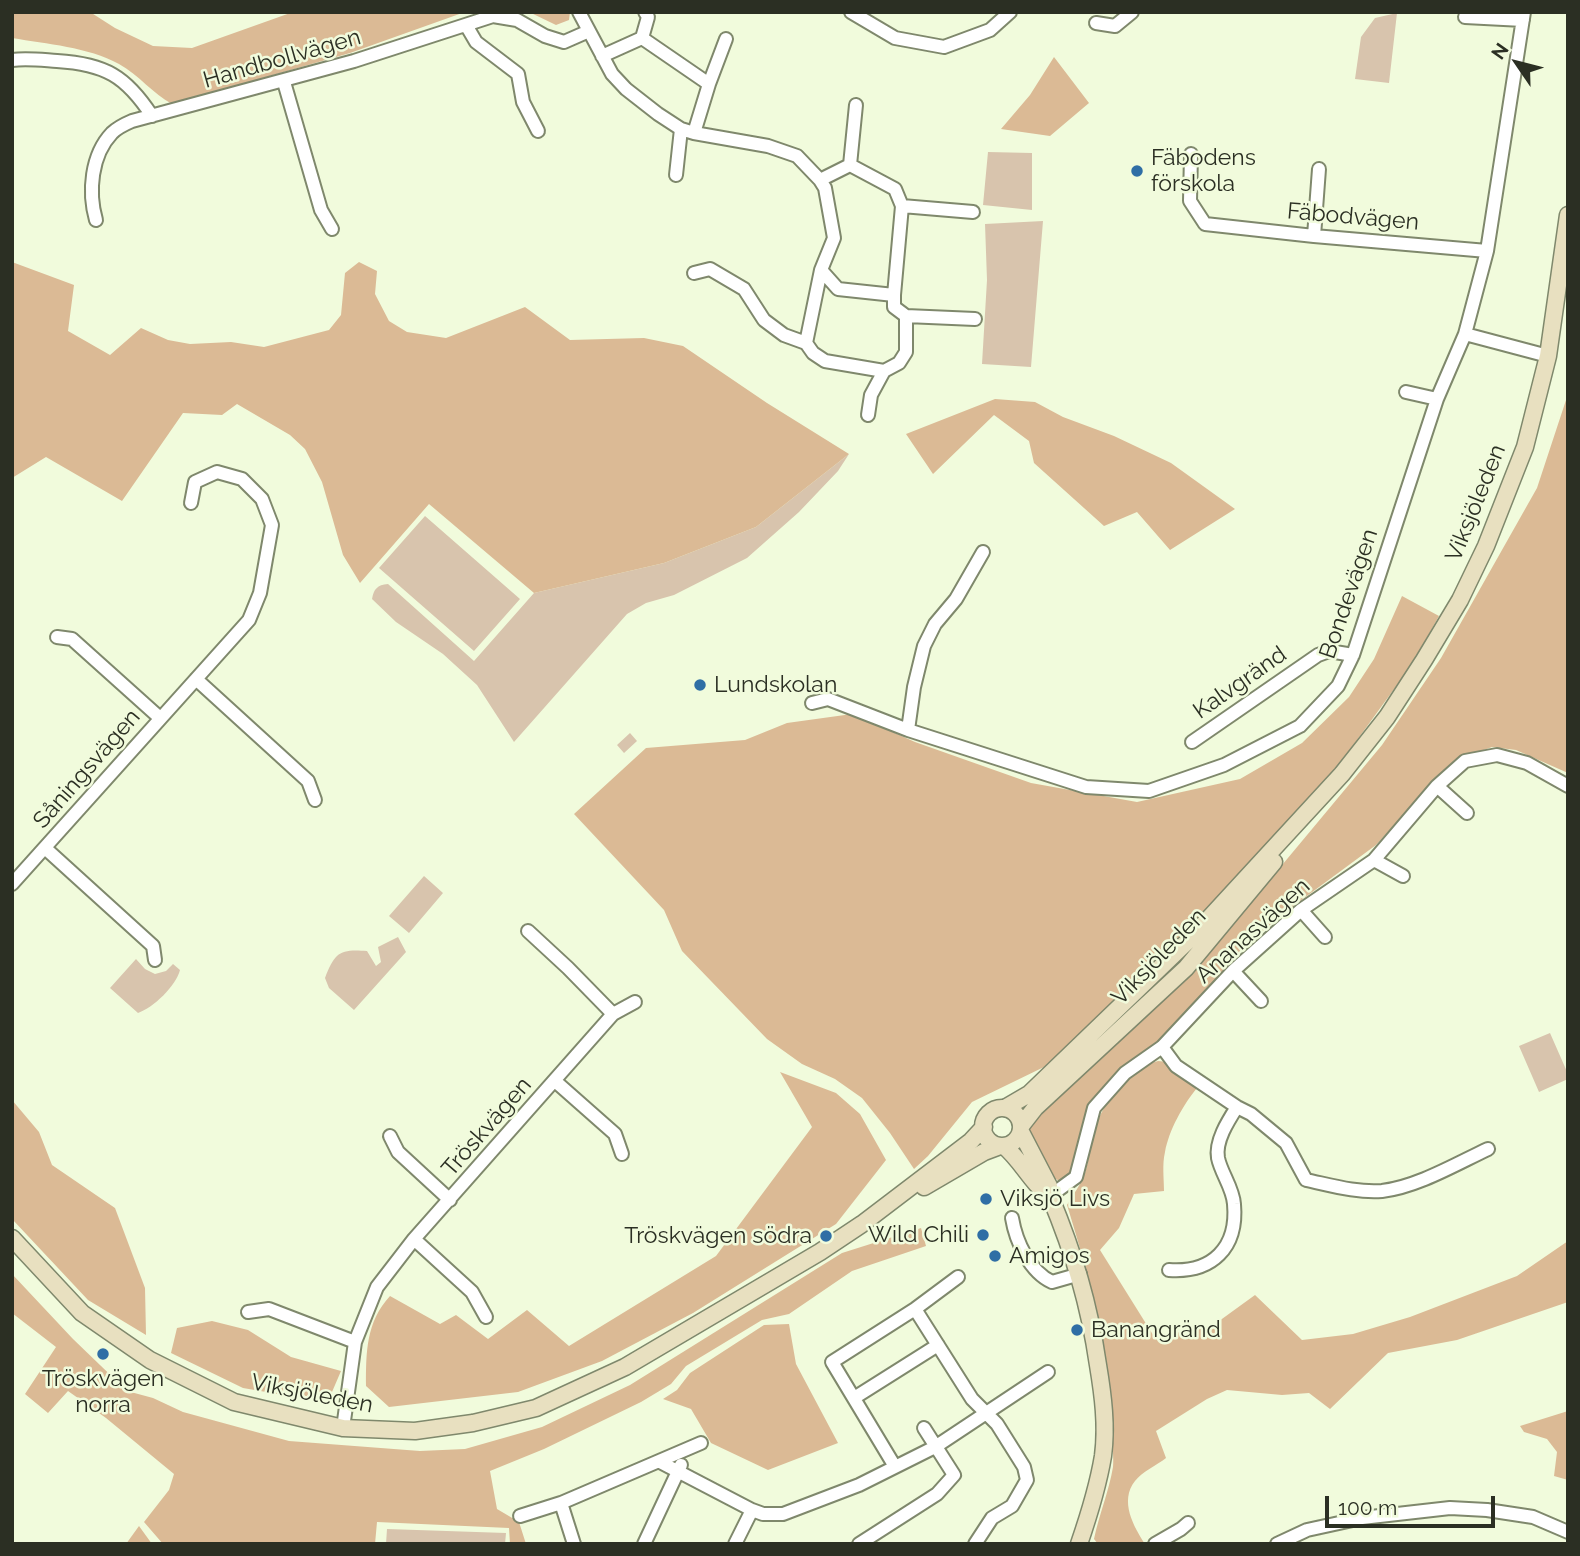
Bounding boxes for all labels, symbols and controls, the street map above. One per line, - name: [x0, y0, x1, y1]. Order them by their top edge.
- street label: Handbollvägen: [200, 23, 364, 95]
- north arrow: [1482, 28, 1552, 98]
- text: N: [1487, 39, 1513, 63]
- place label: Fäbodens förskola: [1151, 144, 1256, 198]
- marker: Fäbodens förskola: [1129, 163, 1145, 179]
- street label: Fäbodvägen: [1286, 197, 1420, 237]
- street label: Viksjöleden: [1440, 440, 1512, 566]
- street label: Bondevägen: [1314, 525, 1384, 663]
- street label: Kalvgränd: [1188, 641, 1292, 725]
- place label: Lundskolan: [714, 671, 837, 699]
- marker: Lundskolan: [692, 677, 708, 693]
- street label: Såningsvägen: [28, 704, 146, 834]
- street label: Ananasvägen: [1190, 873, 1316, 989]
- street label: Viksjöleden: [1106, 903, 1212, 1011]
- street label: Tröskvägen: [436, 1072, 538, 1182]
- place label: Viksjö Livs: [1000, 1185, 1110, 1213]
- marker: Viksjö Livs: [978, 1191, 994, 1207]
- place label: Wild Chili: [868, 1221, 969, 1249]
- place label: Tröskvägen södra: [624, 1222, 812, 1250]
- marker: Wild Chili: [975, 1227, 991, 1243]
- marker: Tröskvägen södra: [818, 1228, 834, 1244]
- place label: Amigos: [1009, 1242, 1090, 1270]
- marker: Amigos: [987, 1248, 1003, 1264]
- place label: Banangränd: [1091, 1316, 1221, 1344]
- marker: Banangränd: [1069, 1322, 1085, 1338]
- marker: Tröskvägen norra: [95, 1346, 111, 1362]
- place label: Tröskvägen norra: [42, 1365, 164, 1419]
- street label: Viksjöleden: [249, 1369, 375, 1419]
- scale bar: [1328, 1482, 1498, 1526]
- text: 100 m: [1338, 1495, 1397, 1520]

